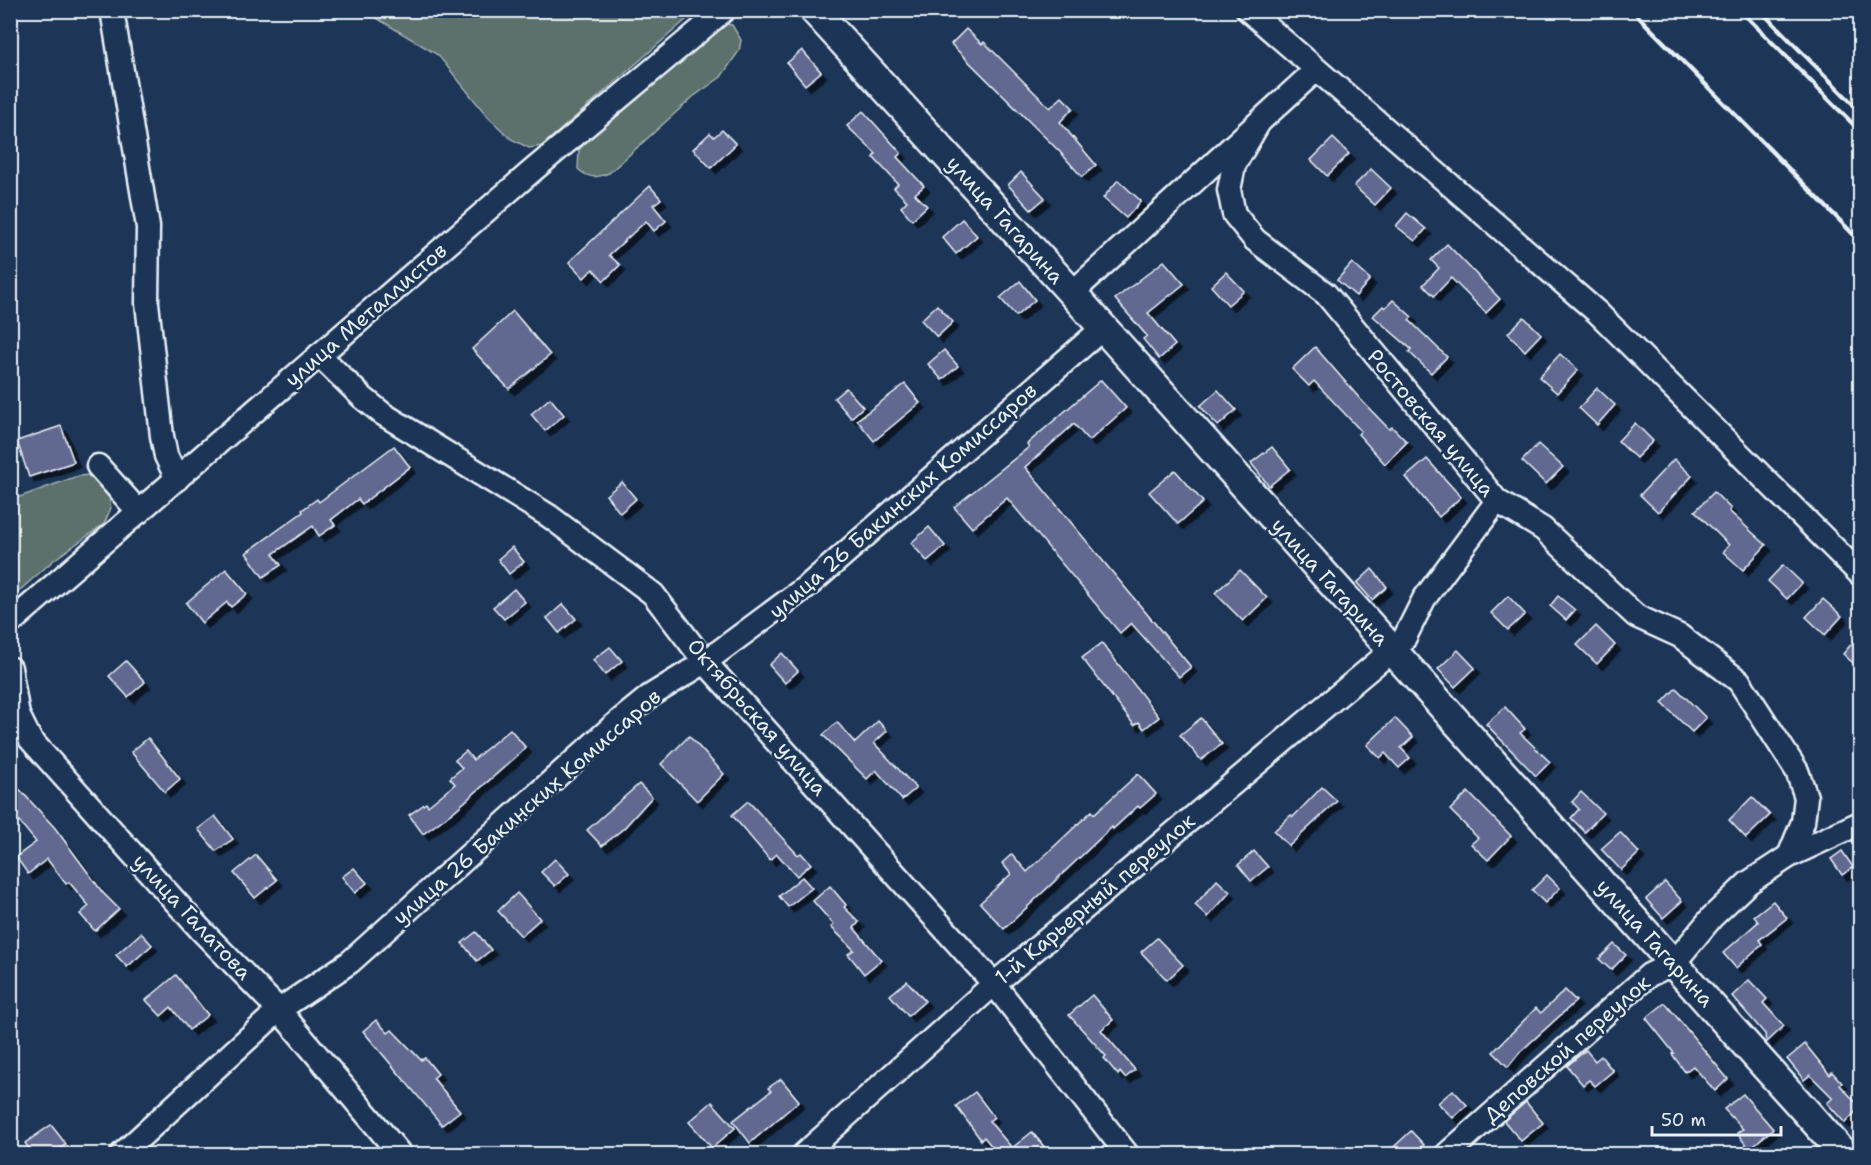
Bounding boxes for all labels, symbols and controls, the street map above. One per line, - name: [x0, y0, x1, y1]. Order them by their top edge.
- street label: улица Гагарина: [940, 150, 1070, 290]
- street label: улица Металлистов: [279, 237, 453, 393]
- street label: Ростовская улица: [1361, 343, 1501, 503]
- street label: улица 26 Бакинских Комиссаров: [763, 377, 1043, 625]
- street label: улица Гагарина: [1265, 512, 1395, 652]
- street label: Октябрьская улица: [681, 632, 833, 802]
- street label: улица 26 Бакинских Комиссаров: [387, 683, 667, 931]
- street label: 1-й Карьерный переулок: [989, 807, 1201, 991]
- street label: улица Галатова: [126, 848, 258, 986]
- street label: улица Гагарина: [1590, 873, 1720, 1013]
- street label: Деповской переулок: [1478, 969, 1656, 1129]
- scale bar: [1652, 1099, 1781, 1137]
- text: 50 m: [1661, 1108, 1706, 1132]

